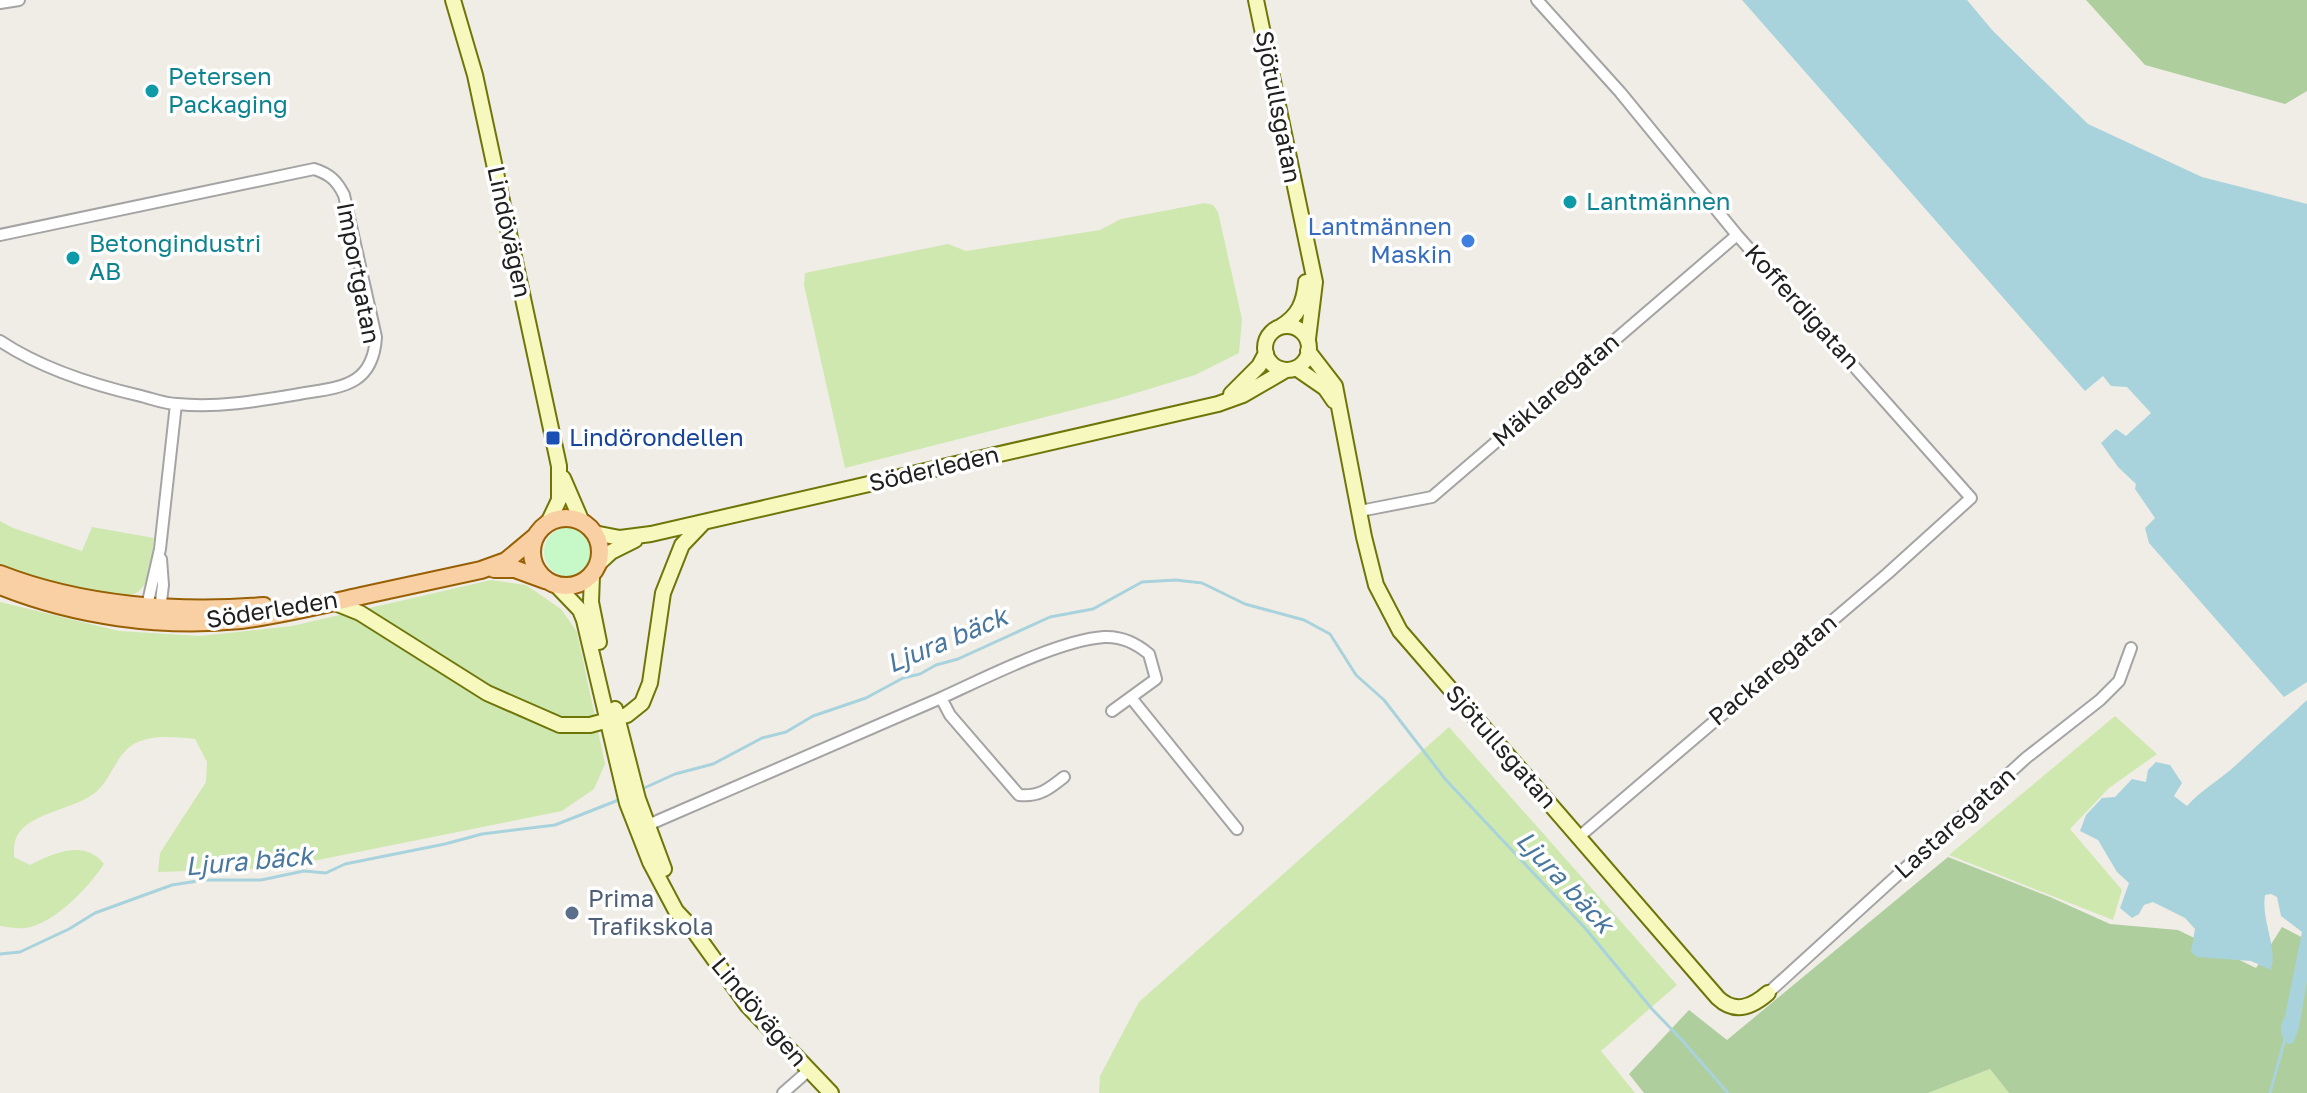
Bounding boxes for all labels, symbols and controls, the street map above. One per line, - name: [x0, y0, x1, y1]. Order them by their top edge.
- street label: Sjötullsgatan: [1251, 28, 1308, 185]
- place label: Petersen Packaging: [168, 61, 288, 118]
- marker: Petersen Packaging: [143, 82, 161, 100]
- street label: Lindövägen: [482, 163, 539, 300]
- place label: Lantmännen: [1586, 186, 1731, 215]
- marker: Lantmännen: [1561, 193, 1579, 211]
- street label: Importgatan: [332, 200, 387, 346]
- place label: Lantmännen Maskin: [1307, 211, 1452, 268]
- place label: Betongindustri AB: [89, 228, 261, 285]
- marker: Lantmännen Maskin: [1459, 232, 1477, 250]
- street label: Kofferdigatan: [1739, 238, 1867, 374]
- marker: Betongindustri AB: [64, 249, 82, 267]
- street label: Mäklaregatan: [1486, 326, 1624, 452]
- place label: Lindörondellen: [569, 422, 744, 451]
- marker: Lindörondellen: [544, 429, 562, 447]
- street label: Söderleden: [866, 438, 1002, 497]
- street label: Söderleden: [204, 584, 340, 633]
- water label: Ljura bäck: [882, 599, 1014, 679]
- street label: Packaregatan: [1702, 607, 1842, 731]
- street label: Sjötullsgatan: [1441, 678, 1564, 814]
- street label: Lastaregatan: [1888, 760, 2020, 884]
- water label: Ljura bäck: [1510, 824, 1622, 941]
- water label: Ljura bäck: [184, 839, 316, 882]
- place label: Prima Trafikskola: [588, 883, 714, 940]
- marker: Prima Trafikskola: [563, 904, 581, 922]
- street label: Lindövägen: [706, 951, 814, 1071]

